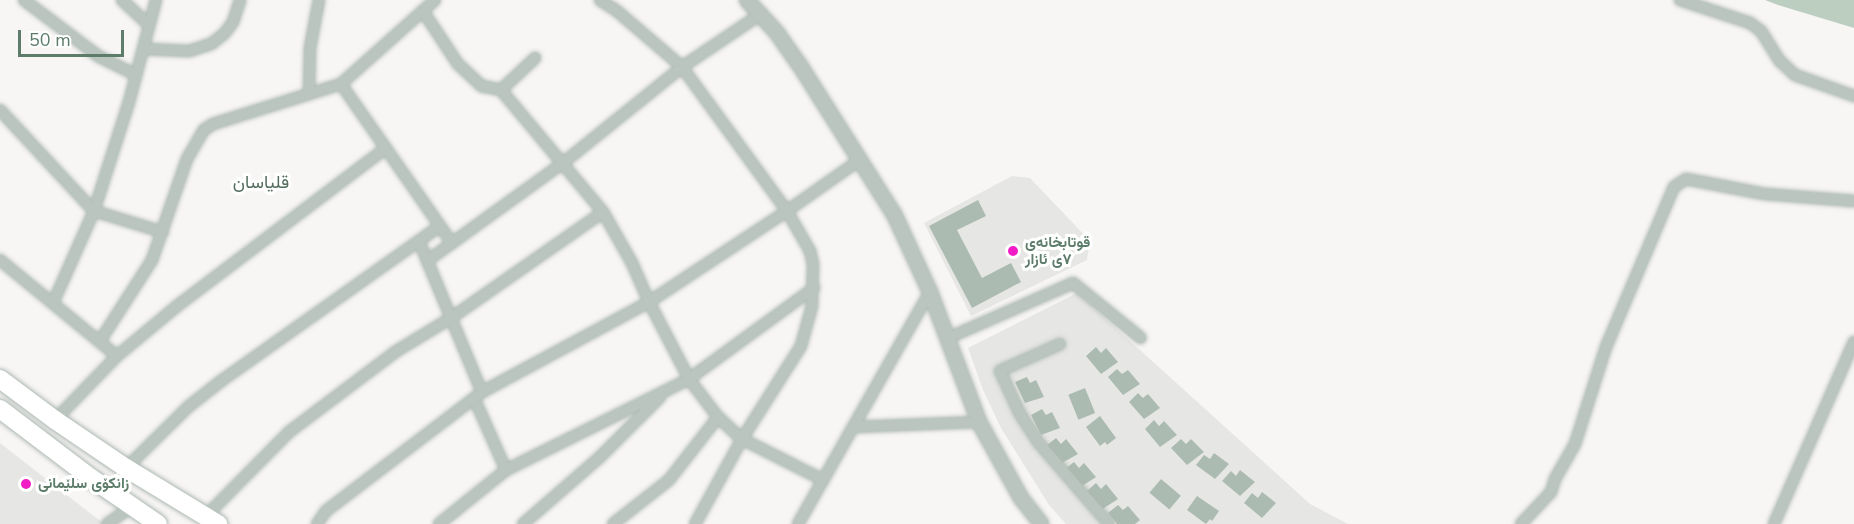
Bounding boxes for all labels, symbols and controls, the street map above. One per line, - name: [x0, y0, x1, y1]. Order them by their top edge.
- scale bar: [21, 18, 128, 56]
- text: 50 m: [29, 28, 71, 52]
- district label: قلياسان: [233, 171, 289, 193]
- place label: قوتابخانەی ٧ی ئازار: [1025, 233, 1090, 268]
- marker: قوتابخانەی ٧ی ئازار: [1006, 244, 1020, 258]
- place label: زانکۆی سلێمانی: [38, 475, 129, 493]
- marker: زانکۆی سلێمانی: [19, 477, 33, 491]

